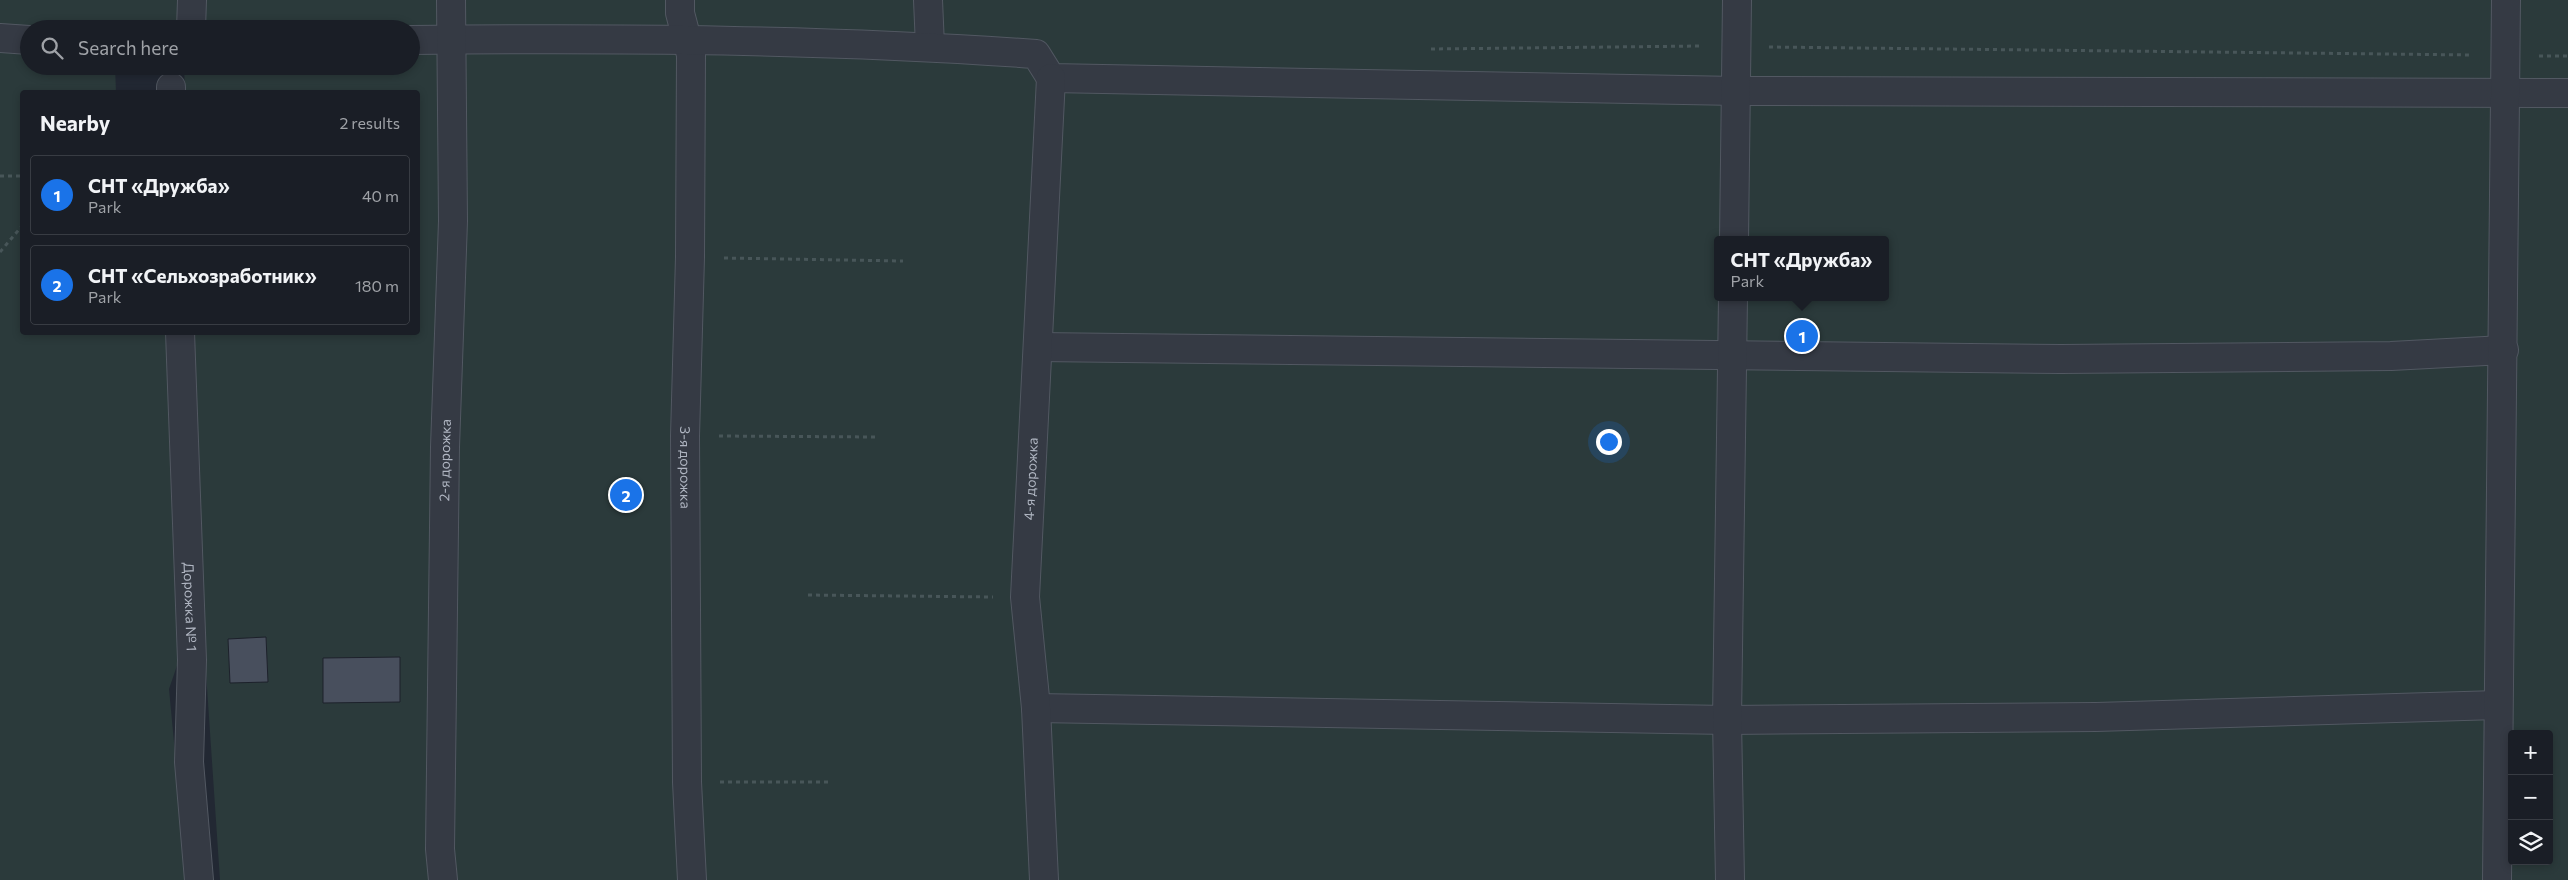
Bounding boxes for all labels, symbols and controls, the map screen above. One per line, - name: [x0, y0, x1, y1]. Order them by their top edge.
- search box: [20, 20, 420, 75]
- icon: search: [38, 34, 66, 62]
- text: Search here: [78, 36, 178, 59]
- text: Nearby: [40, 110, 110, 135]
- text: 2 results: [339, 113, 400, 132]
- text: СНТ «Дружба»: [88, 174, 230, 197]
- text: 1: [53, 186, 61, 205]
- text: 40 m: [362, 186, 399, 205]
- text: Park: [88, 197, 121, 216]
- popup: [1714, 236, 1889, 301]
- text: СНТ «Дружба»: [1731, 248, 1872, 271]
- text: СНТ «Сельхозработник»: [88, 264, 317, 287]
- text: Park: [1731, 271, 1764, 290]
- text: 2: [52, 276, 62, 295]
- text: 180 m: [355, 276, 399, 295]
- text: Park: [88, 287, 121, 306]
- pin: 1: [1786, 317, 1818, 355]
- street label: 2-я дорожка: [435, 419, 454, 501]
- street label: 3-я дорожка: [677, 426, 694, 509]
- your location: [1596, 429, 1622, 455]
- street label: 4-я дорожка: [1020, 437, 1041, 521]
- pin: 2: [610, 476, 642, 514]
- street label: Дорожка № 1: [180, 562, 201, 652]
- map controls: [2508, 730, 2553, 865]
- button: +: [2508, 730, 2553, 775]
- button: −: [2508, 775, 2553, 820]
- button: layers: [2508, 820, 2553, 865]

